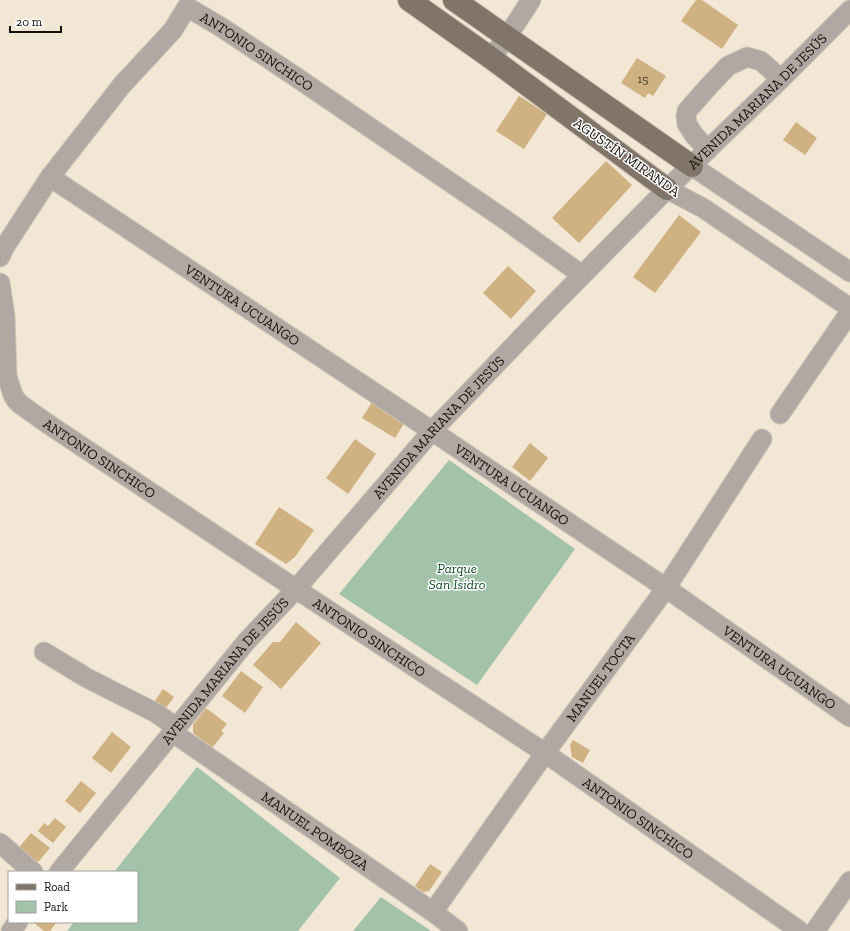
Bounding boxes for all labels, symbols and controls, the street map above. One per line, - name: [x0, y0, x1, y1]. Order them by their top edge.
- scale bar: [10, 8, 61, 34]
- street label: ANTONIO SINCHICO: [197, 9, 316, 95]
- text: 20 m: [16, 15, 43, 29]
- street label: AVENIDA MARIANA DE JESÚS: [685, 30, 831, 173]
- house number: 15: [638, 72, 648, 86]
- street label: AGUSTÍN MIRANDA: [570, 114, 684, 201]
- street label: VENTURA UCUANGO: [181, 260, 303, 350]
- street label: AVENIDA MARIANA DE JESÚS: [369, 353, 508, 502]
- street label: ANTONIO SINCHICO: [40, 415, 159, 502]
- street label: VENTURA UCUANGO: [450, 440, 572, 530]
- park label: Parque San Isidro: [429, 560, 486, 593]
- street label: AVENIDA MARIANA DE JESÚS: [158, 594, 293, 748]
- street label: ANTONIO SINCHICO: [310, 594, 429, 681]
- street label: VENTURA UCUANGO: [718, 622, 839, 713]
- street label: MANUEL TOCTA: [563, 630, 639, 725]
- street label: ANTONIO SINCHICO: [579, 774, 697, 863]
- street label: MANUEL POMBOZA: [258, 788, 373, 875]
- legend: [8, 871, 138, 923]
- text: Road: [44, 880, 70, 894]
- text: Park: [44, 900, 69, 914]

